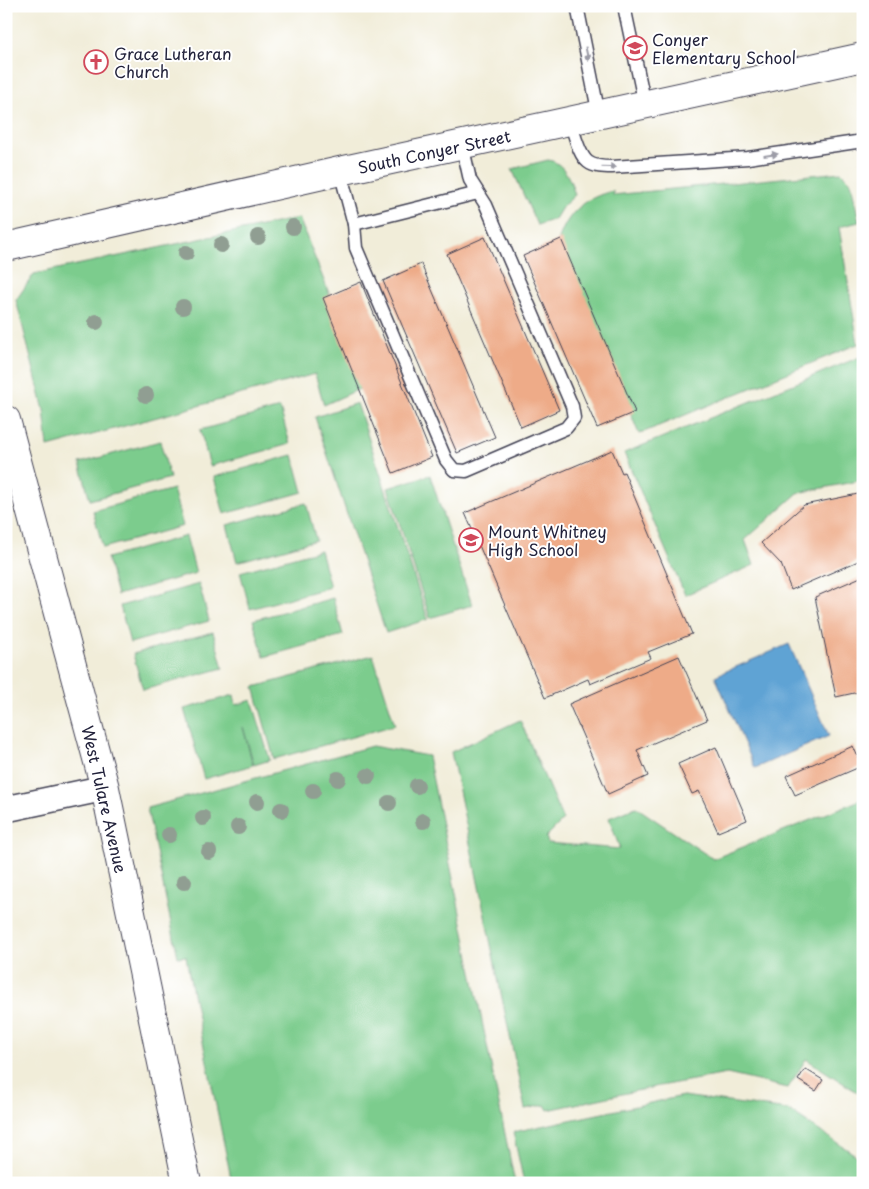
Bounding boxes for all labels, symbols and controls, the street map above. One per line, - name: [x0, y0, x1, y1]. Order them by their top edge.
- place label: Conyer Elementary School: [652, 27, 796, 69]
- school or university icon: Conyer Elementary School: [622, 35, 648, 61]
- place label: Grace Lutheran Church: [114, 41, 232, 83]
- one-way arrow: [583, 46, 591, 61]
- church icon: Grace Lutheran Church: [83, 49, 109, 75]
- street label: South Conyer Street: [355, 123, 513, 179]
- one-way arrow: [763, 150, 779, 158]
- one-way arrow: [601, 163, 617, 171]
- place label: Mount Whitney High School: [488, 519, 607, 561]
- school or university icon: Mount Whitney High School: [458, 527, 484, 553]
- street label: West Tulare Avenue: [76, 723, 134, 875]

